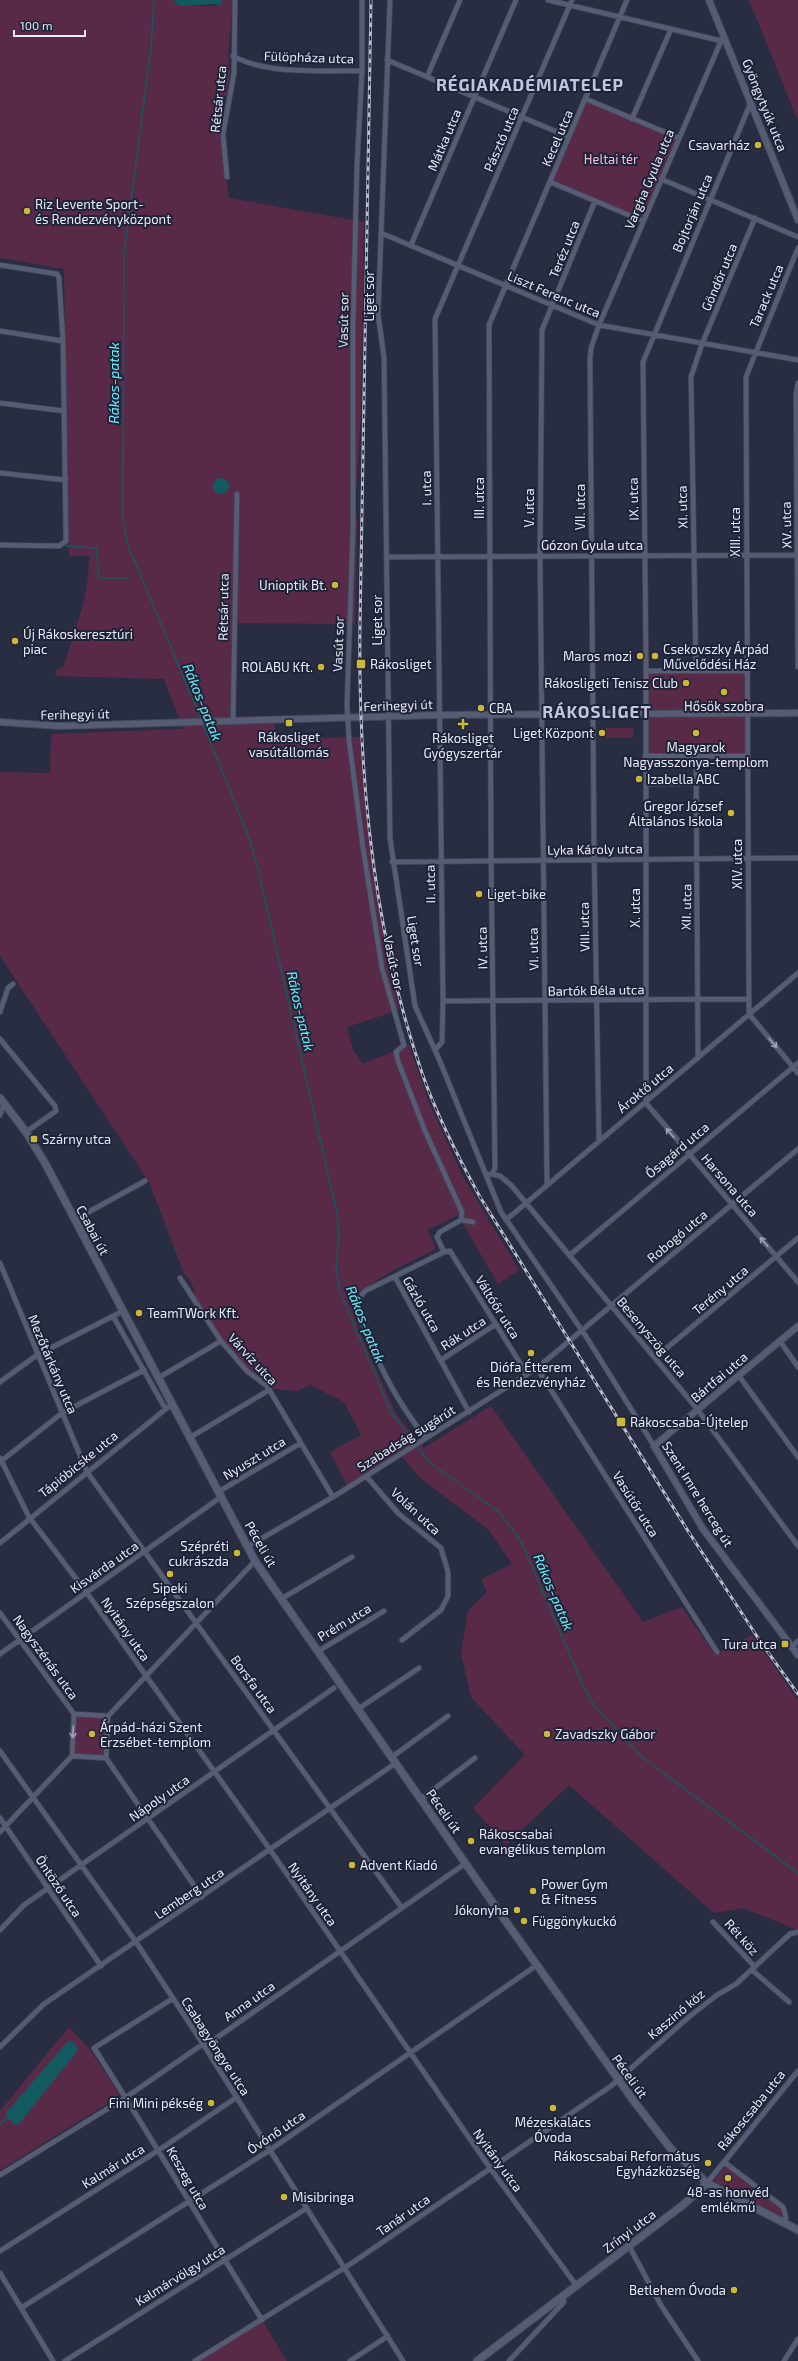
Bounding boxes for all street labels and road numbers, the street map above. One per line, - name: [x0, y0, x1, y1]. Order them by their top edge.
- street label: Fülöpháza utca: [264, 47, 354, 67]
- street label: Gyöngytyúk utca: [739, 56, 791, 154]
- street label: Rétsár utca: [207, 65, 229, 133]
- street label: Pásztó utca: [480, 104, 522, 174]
- street label: Mátka utca: [424, 106, 464, 174]
- street label: Kecel utca: [538, 107, 576, 169]
- street label: Vargha Gyula utca: [621, 127, 677, 231]
- street label: Bojtorján utca: [668, 172, 716, 254]
- street label: Teréz utca: [545, 218, 583, 280]
- street label: Göndör utca: [698, 241, 740, 313]
- street label: Tarack utca: [745, 262, 787, 330]
- street label: Liszt Ferenc utca: [505, 267, 603, 321]
- street label: Liget sor: [361, 270, 377, 322]
- street label: Vasút sor: [335, 292, 351, 348]
- street label: I. utca: [418, 470, 434, 506]
- street label: III. utca: [471, 477, 487, 519]
- street label: IX. utca: [625, 477, 641, 521]
- street label: VII. utca: [572, 484, 588, 530]
- street label: XI. utca: [674, 485, 690, 529]
- street label: V. utca: [521, 488, 537, 528]
- street label: XV. utca: [778, 501, 794, 549]
- street label: XIII. utca: [727, 507, 743, 557]
- street label: Gózon Gyula utca: [541, 537, 643, 553]
- street label: Rétsár utca: [214, 573, 232, 641]
- street label: Liget sor: [369, 594, 385, 646]
- street label: Vasút sor: [329, 616, 347, 672]
- street label: Ferihegyi út: [363, 696, 433, 714]
- street label: Ferihegyi út: [40, 705, 110, 723]
- street label: XIV. utca: [729, 839, 745, 889]
- street label: Lyka Károly utca: [547, 840, 643, 858]
- street label: II. utca: [422, 865, 438, 903]
- street label: XII. utca: [678, 884, 694, 930]
- street label: X. utca: [627, 888, 643, 928]
- street label: VIII. utca: [576, 902, 592, 952]
- street label: Liget sor: [404, 914, 428, 968]
- street label: IV. utca: [474, 927, 490, 969]
- street label: VI. utca: [525, 927, 541, 971]
- street label: Vasút sor: [380, 934, 408, 992]
- street label: Bartók Béla utca: [547, 981, 645, 999]
- street label: Ároktő utca: [613, 1059, 676, 1116]
- street label: Ősagárd utca: [641, 1118, 712, 1181]
- street label: Harsona utca: [698, 1150, 762, 1220]
- street label: Csabai út: [73, 1202, 113, 1258]
- street label: Robogó utca: [644, 1206, 710, 1266]
- street label: Terény utca: [689, 1262, 751, 1318]
- street label: Váltóőr utca: [472, 1272, 524, 1342]
- street label: Gázló utca: [400, 1273, 444, 1335]
- street label: Besenyszög utca: [614, 1294, 690, 1380]
- street label: Mezőtárkány utca: [25, 1312, 81, 1416]
- street label: Rák utca: [437, 1313, 489, 1353]
- street label: Várvíz utca: [225, 1330, 281, 1388]
- street label: Bártfai utca: [687, 1349, 751, 1405]
- street label: Szabadság sugárút: [354, 1401, 458, 1475]
- street label: Tápióbicske utca: [35, 1427, 121, 1501]
- street label: Nyuszt utca: [220, 1433, 288, 1483]
- street label: Szent Imre herceg út: [659, 1438, 737, 1550]
- street label: Vasútőr utca: [609, 1468, 663, 1540]
- street label: Volán utca: [388, 1484, 444, 1538]
- street label: Péceli út: [242, 1518, 280, 1570]
- street label: Kisvárda utca: [67, 1538, 141, 1596]
- street label: Nyitány utca: [98, 1594, 154, 1664]
- street label: Prém utca: [314, 1600, 374, 1644]
- street label: Nagyszénás utca: [10, 1612, 82, 1702]
- street label: Borsfa utca: [228, 1652, 280, 1716]
- street label: Nápoly utca: [126, 1771, 192, 1825]
- street label: Péceli út: [423, 1786, 465, 1836]
- street label: Öntöző utca: [32, 1852, 86, 1920]
- street label: Nyitány utca: [285, 1859, 341, 1929]
- street label: Lemberg utca: [151, 1864, 227, 1922]
- street label: Rét köz: [722, 1916, 762, 1958]
- street label: Anna utca: [220, 1977, 278, 2025]
- street label: Kaszinó köz: [644, 1986, 708, 2042]
- street label: Csabagyöngye utca: [178, 1994, 254, 2098]
- street label: Péceli út: [609, 2051, 651, 2101]
- street label: Rákoscsaba utca: [714, 2067, 788, 2153]
- street label: Óvónő utca: [243, 2106, 308, 2157]
- street label: Nyitány utca: [470, 2125, 526, 2195]
- street label: Kalmár utca: [79, 2140, 147, 2192]
- street label: Keszeg utca: [163, 2143, 213, 2213]
- street label: Tanár utca: [373, 2191, 433, 2239]
- street label: Zrínyi utca: [599, 2206, 659, 2256]
- street label: Kalmárvölgy utca: [132, 2241, 228, 2309]

